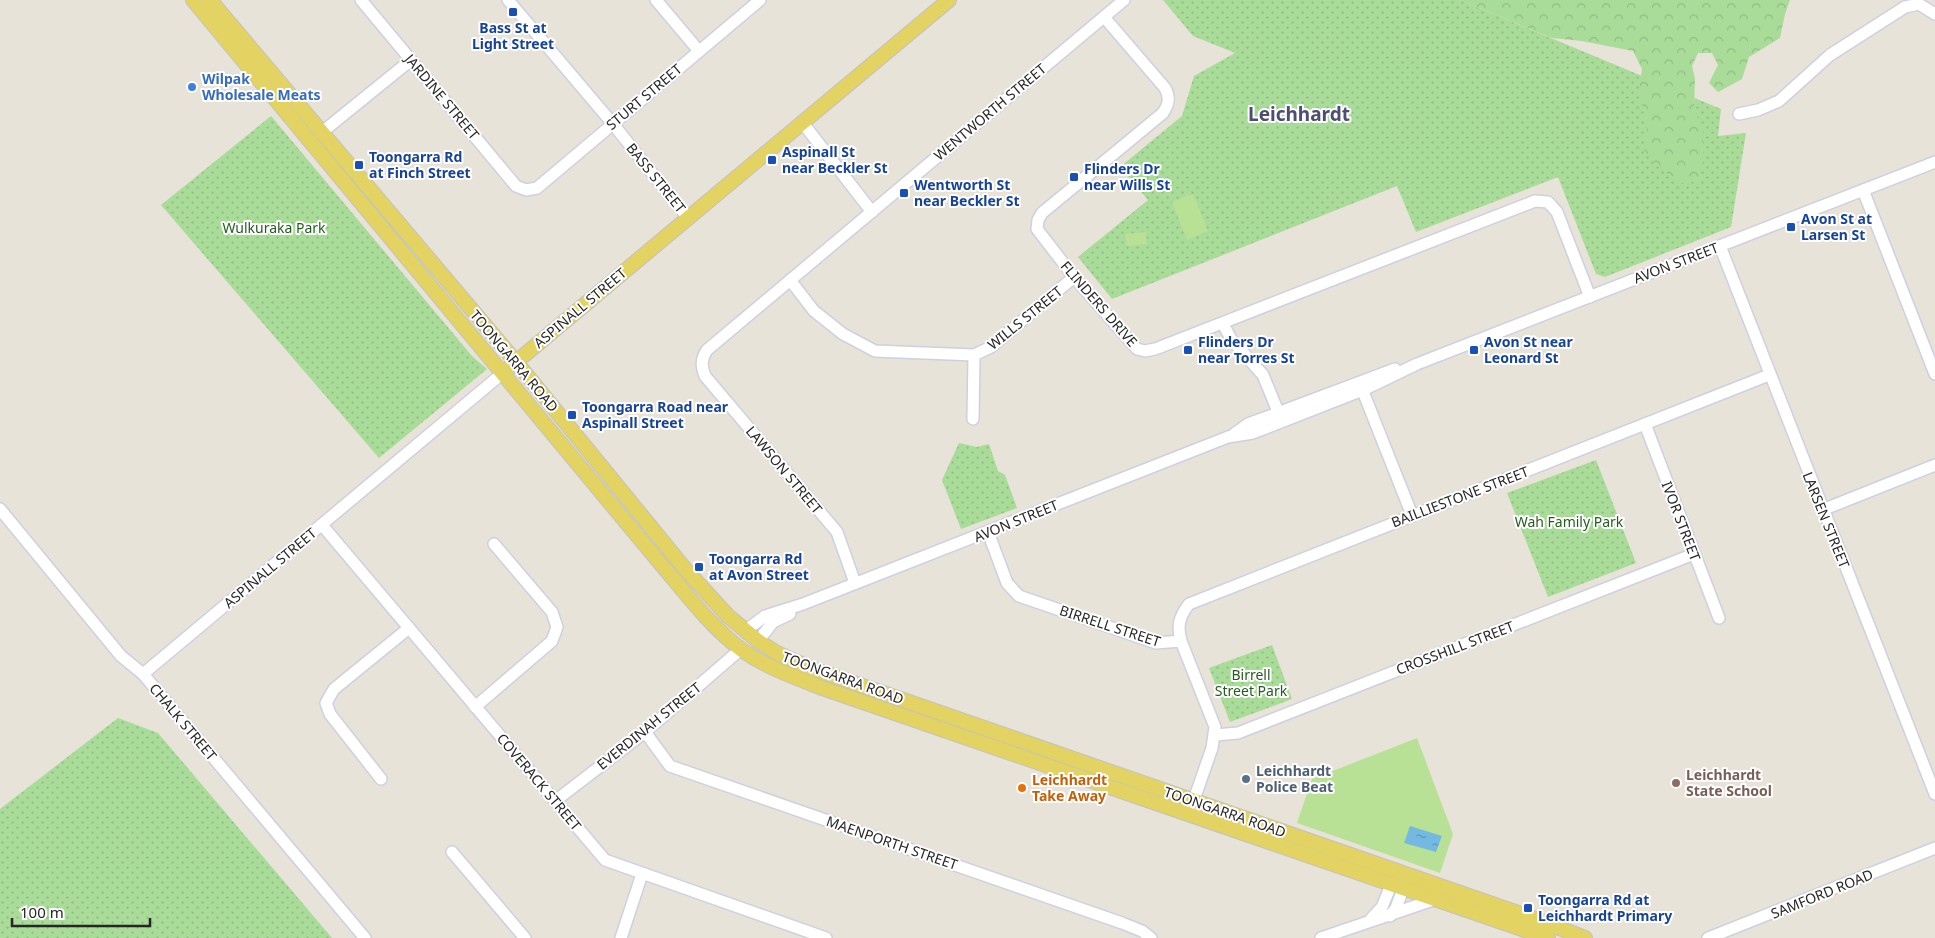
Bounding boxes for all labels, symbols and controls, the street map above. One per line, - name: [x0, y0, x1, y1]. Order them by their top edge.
- marker: Bass St at Light Street: [507, 6, 519, 18]
- place label: Bass St at Light Street: [472, 18, 554, 53]
- street label: JARDINE STREET: [400, 48, 484, 144]
- street label: STURT STREET: [602, 59, 686, 134]
- street label: WENTWORTH STREET: [930, 59, 1050, 164]
- place label: Wilpak Wholesale Meats: [202, 69, 321, 104]
- marker: Wilpak Wholesale Meats: [186, 81, 198, 93]
- district label: Leichhardt: [1248, 101, 1350, 127]
- street label: BASS STREET: [622, 139, 691, 217]
- place label: Aspinall St near Beckler St: [782, 142, 888, 177]
- place label: Toongarra Rd at Finch Street: [369, 147, 471, 182]
- marker: Aspinall St near Beckler St: [766, 154, 778, 166]
- marker: Toongarra Rd at Finch Street: [353, 159, 365, 171]
- place label: Flinders Dr near Wills St: [1084, 159, 1170, 194]
- marker: Flinders Dr near Wills St: [1068, 171, 1080, 183]
- place label: Wentworth St near Beckler St: [914, 175, 1020, 210]
- marker: Wentworth St near Beckler St: [898, 187, 910, 199]
- place label: Avon St at Larsen St: [1801, 209, 1872, 244]
- park label: Wulkuraka Park: [222, 218, 326, 237]
- marker: Avon St at Larsen St: [1785, 221, 1797, 233]
- street label: AVON STREET: [1631, 238, 1721, 287]
- street label: FLINDERS DRIVE: [1057, 257, 1142, 351]
- street label: ASPINALL STREET: [529, 263, 630, 352]
- street label: WILLS STREET: [983, 281, 1066, 354]
- street label: TOONGARRA ROAD: [466, 306, 563, 416]
- place label: Flinders Dr near Torres St: [1198, 332, 1295, 367]
- place label: Avon St near Leonard St: [1484, 332, 1573, 367]
- marker: Flinders Dr near Torres St: [1182, 344, 1194, 356]
- marker: Avon St near Leonard St: [1468, 344, 1480, 356]
- place label: Toongarra Road near Aspinall Street: [582, 397, 729, 432]
- marker: Toongarra Road near Aspinall Street: [566, 409, 578, 421]
- street label: LAWSON STREET: [742, 422, 827, 518]
- street label: BAILLIESTONE STREET: [1388, 461, 1531, 532]
- street label: LARSEN STREET: [1798, 469, 1855, 571]
- street label: IVOR STREET: [1658, 478, 1705, 564]
- street label: AVON STREET: [971, 495, 1061, 546]
- park label: Wah Family Park: [1515, 512, 1624, 531]
- street label: ASPINALL STREET: [219, 523, 320, 612]
- place label: Toongarra Rd at Avon Street: [709, 549, 809, 584]
- marker: Toongarra Rd at Avon Street: [693, 561, 705, 573]
- street label: BIRRELL STREET: [1057, 600, 1163, 651]
- street label: CROSSHILL STREET: [1393, 616, 1517, 679]
- street label: TOONGARRA ROAD: [780, 647, 906, 708]
- park label: Birrell Street Park: [1215, 665, 1288, 700]
- street label: EVERDINAH STREET: [593, 678, 705, 774]
- street label: CHALK STREET: [145, 679, 221, 764]
- street label: COVERACK STREET: [493, 729, 586, 835]
- place label: Leichhardt Police Beat: [1256, 761, 1333, 796]
- place label: Leichhardt State School: [1686, 765, 1772, 800]
- place label: Leichhardt Take Away: [1032, 770, 1107, 805]
- marker: Leichhardt Police Beat: [1240, 773, 1252, 785]
- marker: Leichhardt State School: [1670, 777, 1682, 789]
- marker: Leichhardt Take Away: [1016, 782, 1028, 794]
- street label: TOONGARRA ROAD: [1162, 782, 1289, 841]
- street label: MAENPORTH STREET: [824, 811, 960, 874]
- street label: SAMFORD ROAD: [1768, 864, 1876, 923]
- place label: Toongarra Rd at Leichhardt Primary: [1538, 890, 1672, 925]
- scale bar: [12, 896, 150, 928]
- text: 100 m: [20, 902, 64, 922]
- marker: Toongarra Rd at Leichhardt Primary: [1522, 902, 1534, 914]

